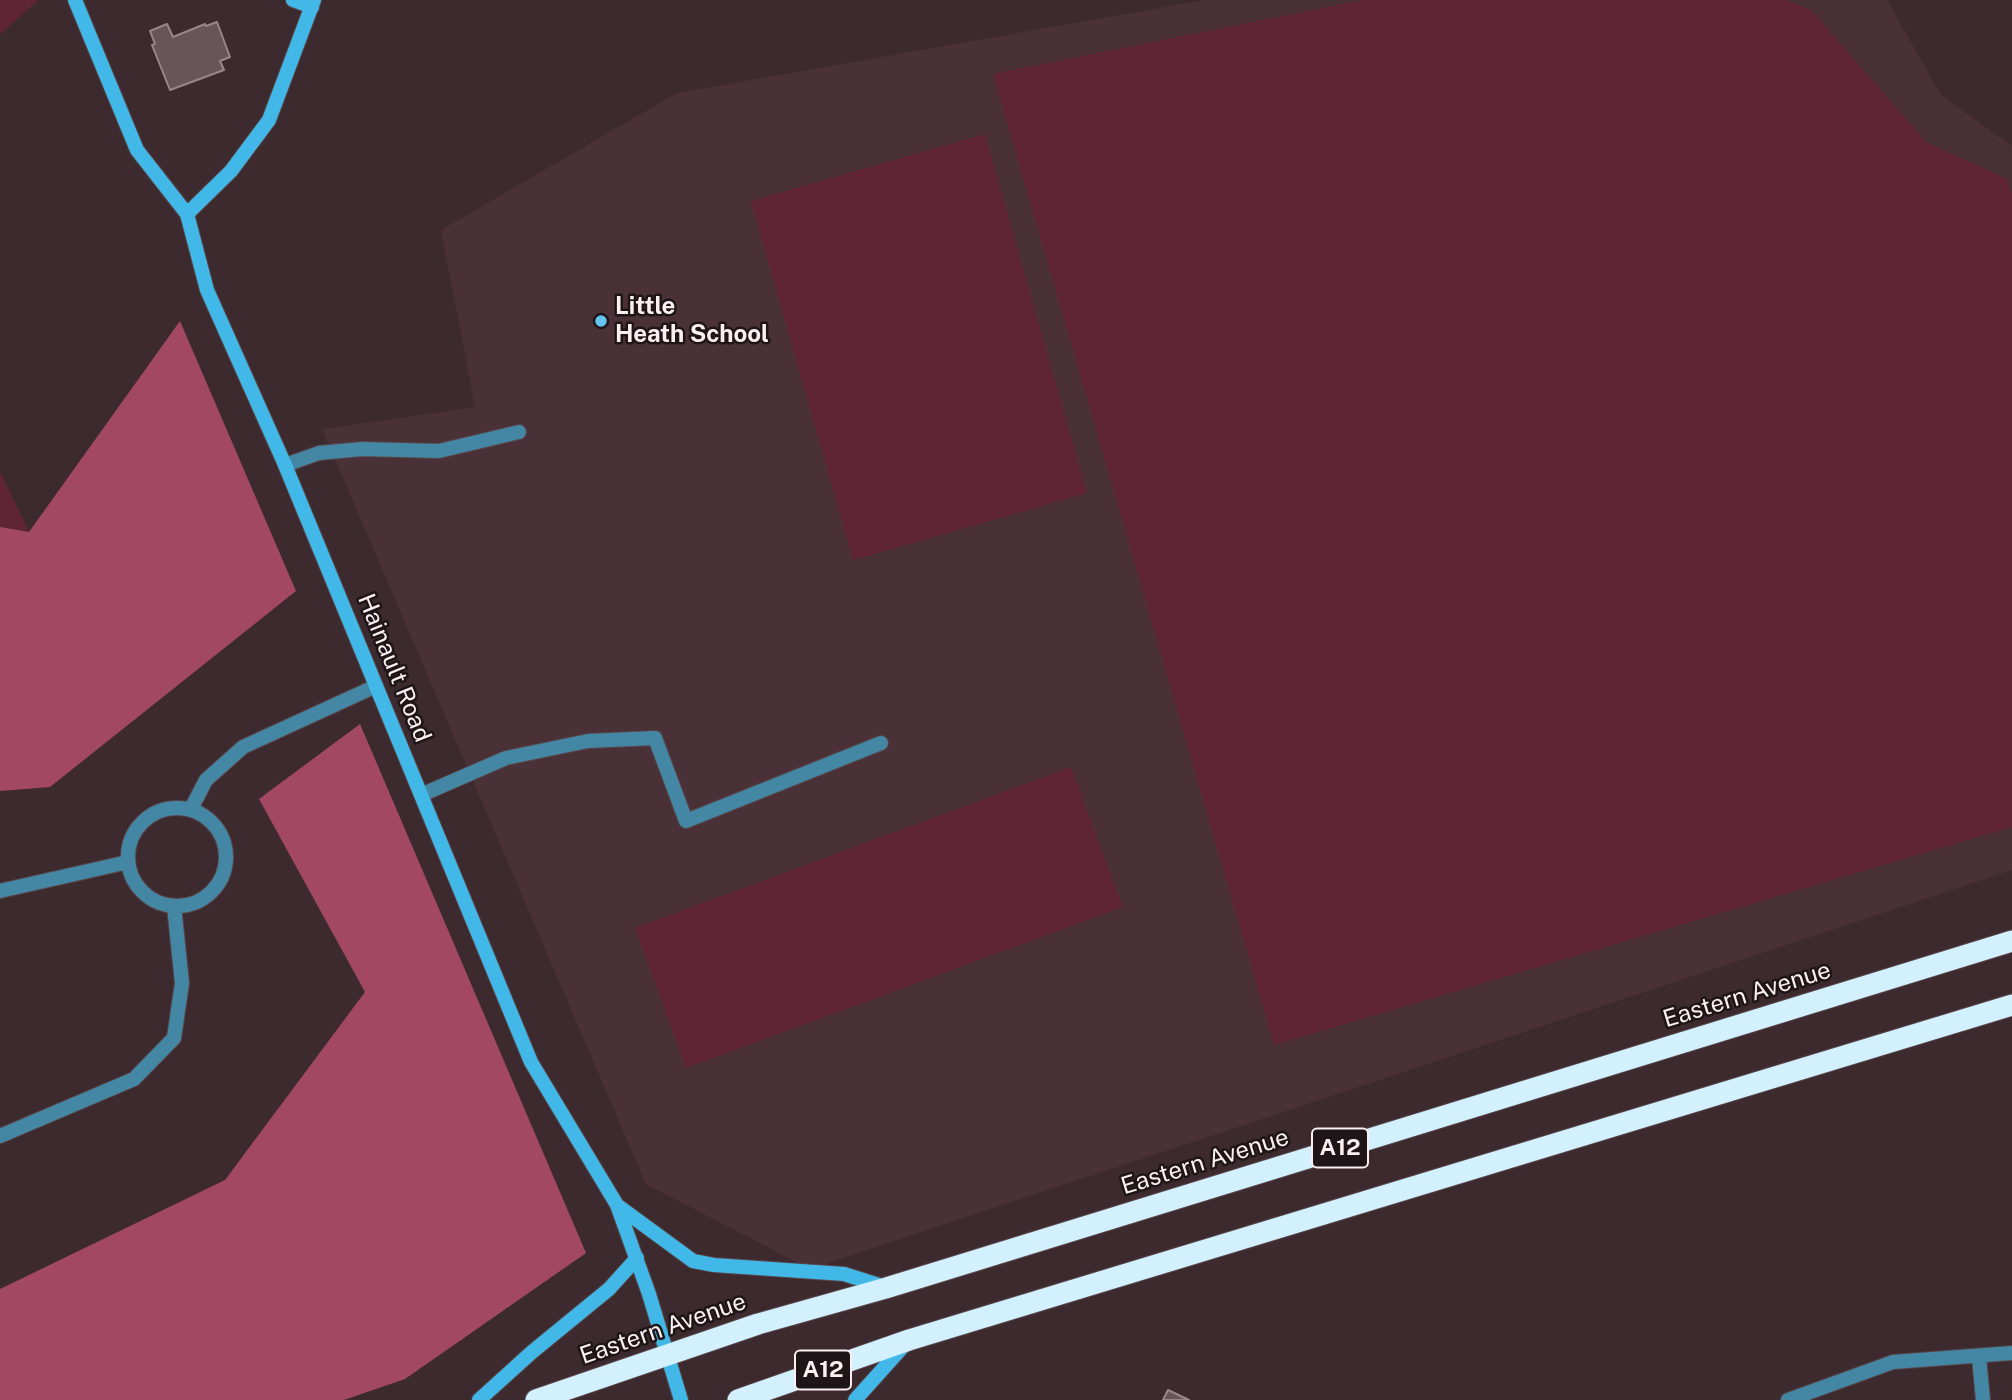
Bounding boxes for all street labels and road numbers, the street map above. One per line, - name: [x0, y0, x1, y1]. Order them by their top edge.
- street label: Hainault Road: [351, 590, 437, 746]
- street label: Eastern Avenue: [1660, 956, 1834, 1034]
- street label: Eastern Avenue: [1118, 1123, 1292, 1201]
- road number: A12: [1312, 1128, 1368, 1168]
- street label: Eastern Avenue: [576, 1287, 750, 1371]
- road number: A12: [795, 1350, 851, 1390]

